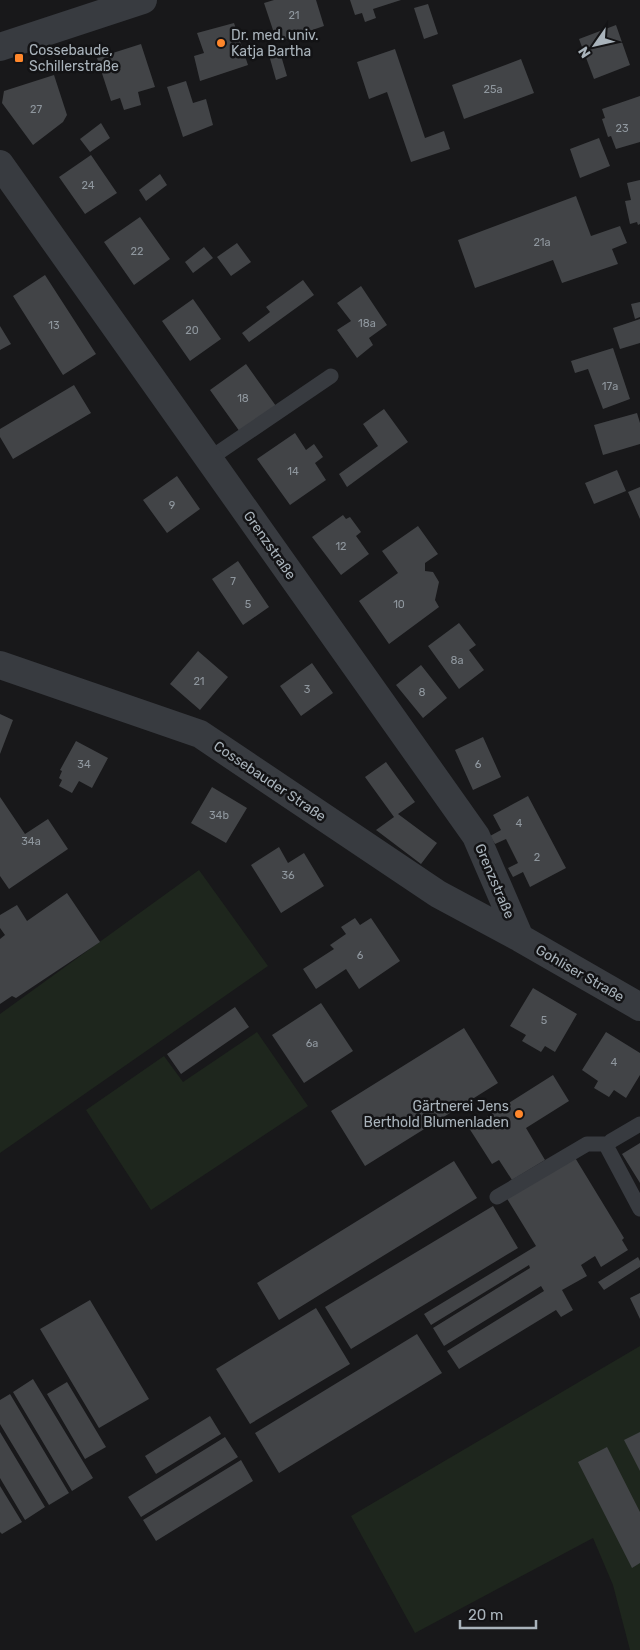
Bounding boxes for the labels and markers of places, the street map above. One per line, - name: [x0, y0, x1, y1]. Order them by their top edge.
- place label: Dr. med. univ. Katja Bartha: [231, 27, 319, 60]
- marker: Dr. med. univ. Katja Bartha: [215, 37, 227, 49]
- place label: Cossebaude, Schillerstraße: [29, 42, 119, 75]
- marker: Cossebaude, Schillerstraße: [13, 52, 25, 64]
- place label: Gärtnerei Jens Berthold Blumenladen: [364, 1098, 509, 1131]
- marker: Gärtnerei Jens Berthold Blumenladen: [513, 1108, 525, 1120]

